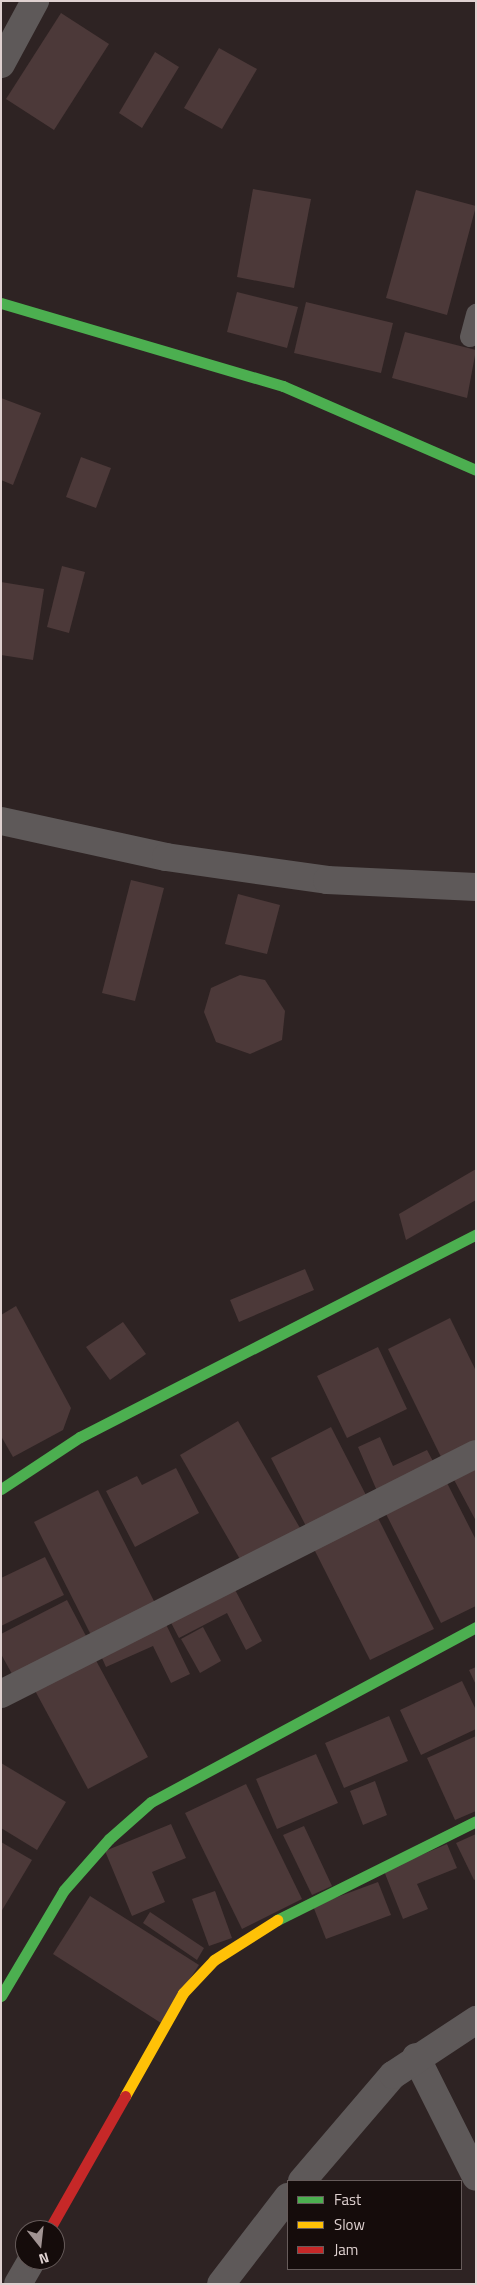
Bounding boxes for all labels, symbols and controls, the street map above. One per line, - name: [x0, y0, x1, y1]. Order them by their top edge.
- legend: [287, 2180, 462, 2270]
- text: Fast: [334, 2188, 361, 2211]
- text: Slow: [334, 2213, 365, 2236]
- north arrow: [15, 2220, 65, 2270]
- text: Jam: [334, 2238, 358, 2261]
- text: N: [36, 2248, 52, 2270]

